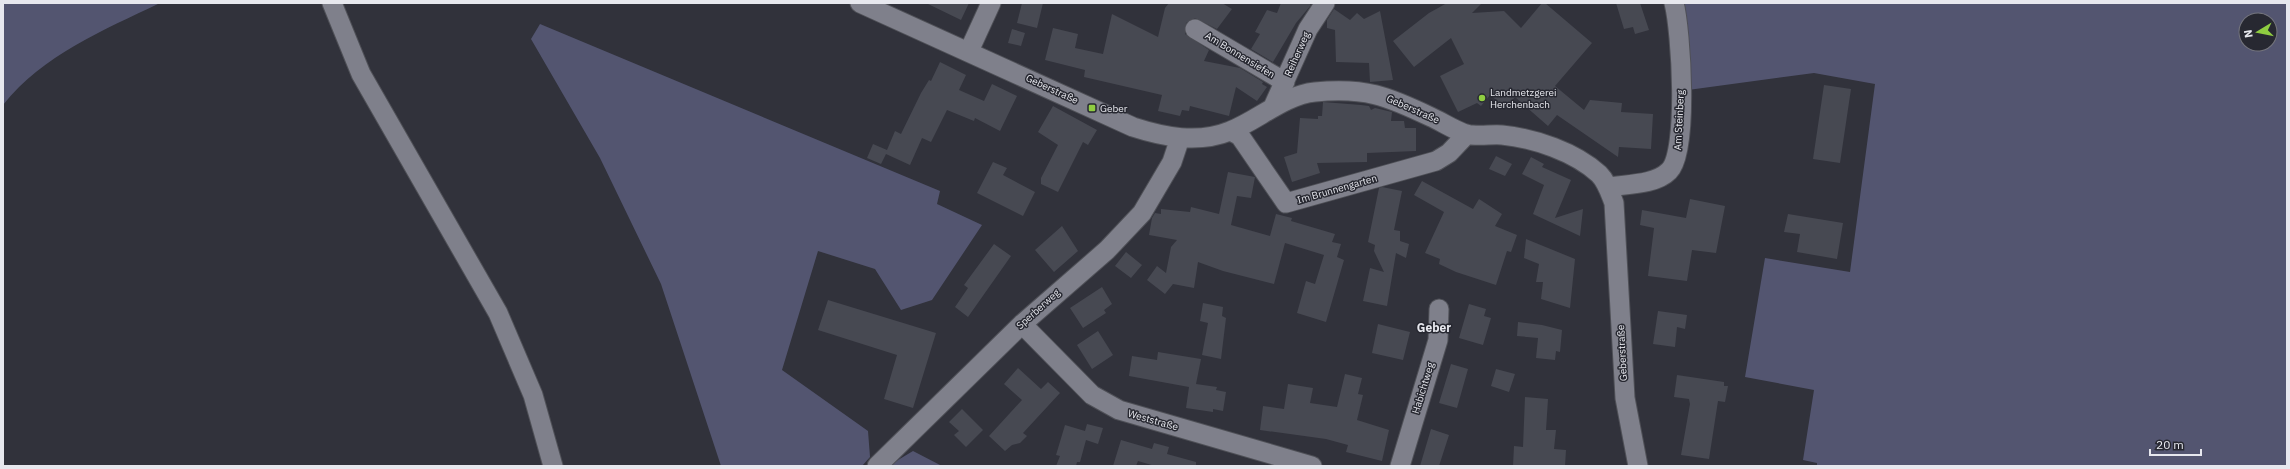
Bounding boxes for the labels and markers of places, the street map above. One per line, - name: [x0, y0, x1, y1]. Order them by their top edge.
- place label: Landmetzgerei Herchenbach: [1490, 86, 1557, 111]
- marker: Landmetzgerei Herchenbach: [1477, 93, 1487, 103]
- place label: Geber: [1100, 102, 1128, 115]
- marker: Geber: [1087, 103, 1097, 113]

